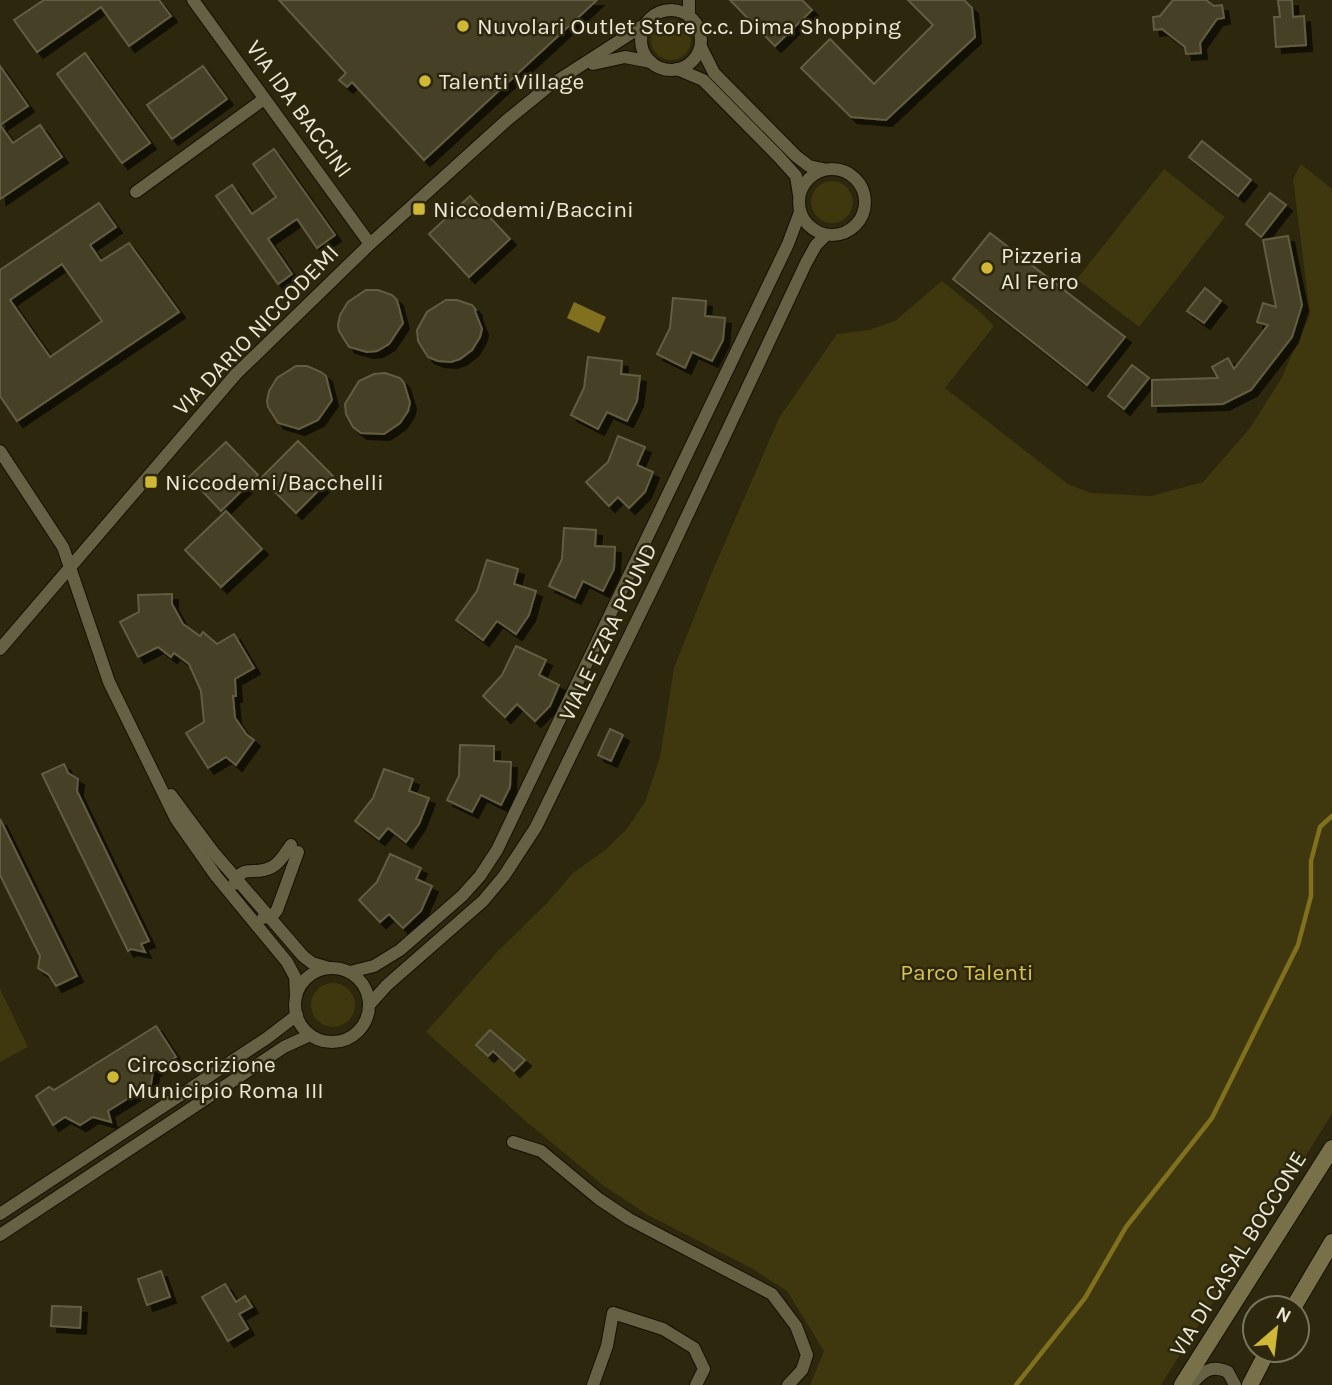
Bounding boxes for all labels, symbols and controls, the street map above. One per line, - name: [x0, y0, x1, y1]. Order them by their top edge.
- place label: Nuvolari Outlet Store c.c. Dima Shopping: [477, 13, 901, 40]
- marker: Nuvolari Outlet Store c.c. Dima Shopping: [455, 18, 471, 34]
- street label: VIA IDA BACCINI: [240, 35, 358, 183]
- place label: Talenti Village: [439, 68, 584, 95]
- marker: Talenti Village: [417, 73, 433, 89]
- place label: Niccodemi/Baccini: [433, 196, 634, 223]
- marker: Niccodemi/Baccini: [411, 201, 427, 217]
- street label: VIA DARIO NICCODEMI: [168, 239, 344, 421]
- place label: Pizzeria Al Ferro: [1001, 242, 1082, 295]
- marker: Pizzeria Al Ferro: [979, 260, 995, 276]
- place label: Niccodemi/Bacchelli: [165, 469, 384, 496]
- marker: Niccodemi/Bacchelli: [143, 474, 159, 490]
- street label: VIALE EZRA POUND: [553, 539, 663, 725]
- park label: Parco Talenti: [900, 959, 1034, 986]
- place label: Circoscrizione Municipio Roma III: [127, 1051, 324, 1104]
- marker: Circoscrizione Municipio Roma III: [105, 1069, 121, 1085]
- street label: VIA DI CASAL BOCCONE: [1164, 1146, 1312, 1362]
- north arrow: [1241, 1294, 1311, 1364]

